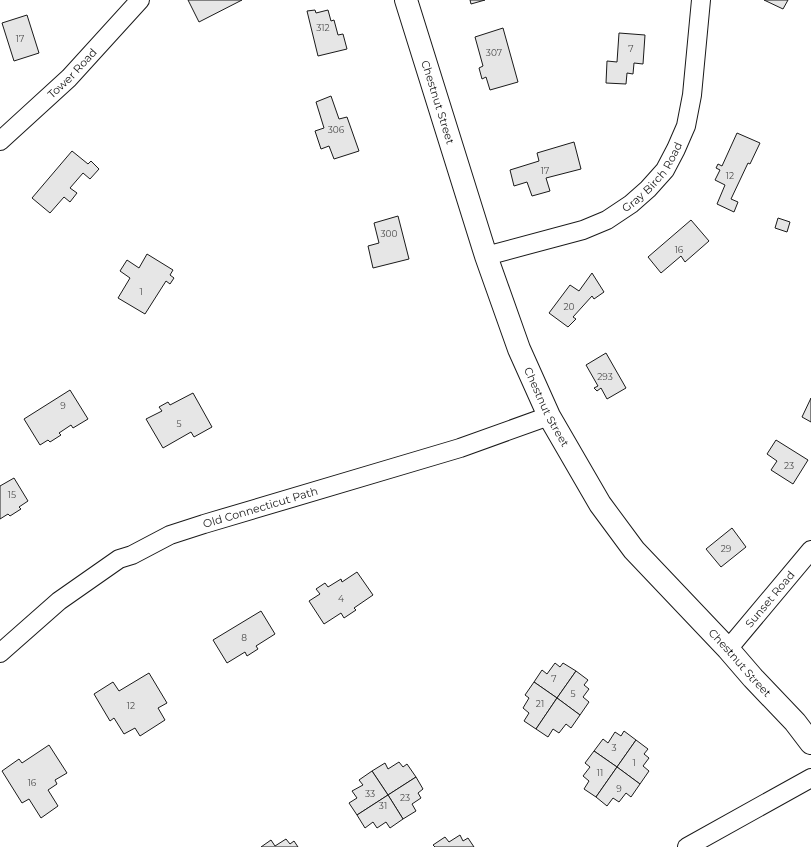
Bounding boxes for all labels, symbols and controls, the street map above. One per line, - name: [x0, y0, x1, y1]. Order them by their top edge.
- house number: 312: [316, 22, 330, 33]
- house number: 17: [16, 33, 24, 44]
- house number: 7: [628, 43, 634, 54]
- street label: Tower Road: [44, 45, 100, 101]
- house number: 307: [486, 47, 502, 58]
- street label: Chestnut Street: [418, 58, 458, 146]
- house number: 306: [328, 124, 345, 135]
- street label: Gray Birch Road: [619, 140, 685, 215]
- house number: 17: [541, 165, 549, 176]
- house number: 12: [726, 170, 734, 181]
- house number: 300: [381, 228, 398, 239]
- house number: 16: [675, 244, 684, 255]
- house number: 1: [139, 286, 143, 297]
- house number: 20: [563, 301, 575, 312]
- street label: Chestnut Street: [521, 365, 573, 450]
- house number: 293: [597, 371, 613, 382]
- house number: 9: [60, 400, 66, 411]
- house number: 5: [176, 418, 182, 429]
- house number: 23: [784, 460, 794, 471]
- street label: Old Connecticut Path: [201, 484, 320, 531]
- house number: 15: [8, 489, 16, 500]
- house number: 29: [721, 543, 732, 554]
- street label: Sunset Road: [742, 568, 798, 630]
- house number: 4: [338, 593, 344, 604]
- street label: Chestnut Street: [705, 626, 775, 700]
- house number: 8: [241, 632, 247, 643]
- house number: 7: [551, 673, 557, 684]
- house number: 5: [570, 688, 576, 699]
- house number: 21: [536, 698, 544, 709]
- house number: 12: [127, 700, 135, 711]
- house number: 3: [611, 742, 617, 753]
- house number: 1: [632, 757, 636, 768]
- house number: 11: [597, 767, 603, 778]
- house number: 16: [28, 777, 37, 788]
- house number: 9: [616, 783, 622, 794]
- house number: 33: [365, 788, 375, 799]
- house number: 23: [400, 792, 410, 803]
- house number: 31: [379, 800, 387, 811]

